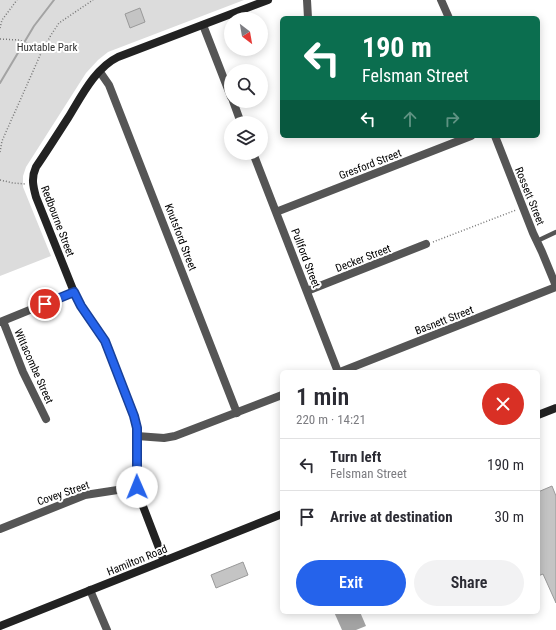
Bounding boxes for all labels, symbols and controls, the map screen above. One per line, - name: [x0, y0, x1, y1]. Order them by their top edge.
- north arrow: [224, 12, 268, 56]
- map controls: [224, 12, 268, 160]
- text: 190 m: [362, 31, 432, 64]
- icon: left: [296, 32, 348, 84]
- park label: Huxtable Park: [17, 41, 77, 54]
- button: search: [224, 64, 268, 108]
- text: Felsman Street: [362, 65, 468, 86]
- icon: left: [357, 108, 379, 130]
- icon: ahead: [399, 108, 421, 130]
- icon: right: [441, 108, 463, 130]
- button: layers: [224, 116, 268, 160]
- street label: Gresford Street: [337, 147, 403, 182]
- street label: Rossett Street: [512, 165, 547, 227]
- street label: Redbourne Street: [38, 184, 77, 258]
- street label: Knutsford Street: [162, 202, 199, 273]
- street label: Pullford Street: [288, 227, 323, 290]
- street label: Decker Street: [334, 242, 393, 275]
- pin: [28, 287, 62, 321]
- icon: arrive: [34, 293, 56, 315]
- street label: Basnett Street: [413, 303, 475, 338]
- street label: Wittacombe Street: [11, 327, 56, 406]
- text: 1 min: [296, 383, 349, 411]
- button: close: [482, 383, 524, 425]
- text: 220 m · 14:21: [296, 412, 366, 427]
- text: Turn left: [330, 448, 381, 466]
- icon: left: [296, 454, 318, 476]
- text: 190 m: [487, 456, 524, 474]
- position arrow: [116, 466, 158, 508]
- text: Felsman Street: [330, 466, 407, 481]
- street label: Covey Street: [35, 478, 91, 508]
- icon: arrive: [296, 506, 318, 528]
- text: Arrive at destination: [330, 508, 453, 526]
- text: 30 m: [494, 508, 524, 526]
- street label: Hamilton Road: [105, 542, 169, 578]
- button: Exit: [296, 560, 406, 606]
- button: Share: [414, 560, 524, 606]

